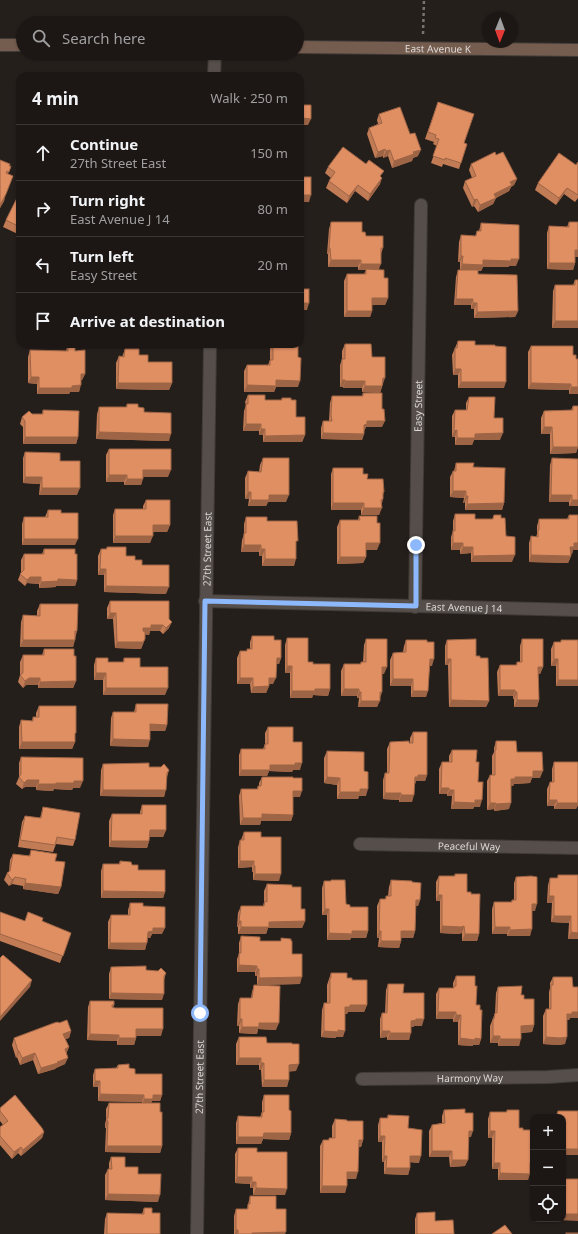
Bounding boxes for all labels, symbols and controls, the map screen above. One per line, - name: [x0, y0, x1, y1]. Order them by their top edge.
- north arrow: [482, 12, 518, 48]
- search box: [16, 16, 304, 60]
- icon: search: [30, 27, 52, 49]
- text: Search here: [62, 28, 145, 48]
- street label: East Avenue K: [405, 41, 472, 56]
- text: 4 min: [32, 87, 79, 110]
- text: Walk · 250 m: [210, 89, 288, 107]
- text: Continue: [70, 134, 138, 154]
- icon: ahead: [32, 142, 54, 164]
- text: 150 m: [250, 144, 288, 162]
- text: 27th Street East: [70, 154, 166, 172]
- text: Turn right: [70, 190, 145, 210]
- icon: right: [32, 198, 54, 220]
- text: 80 m: [258, 200, 288, 218]
- text: East Avenue J 14: [70, 210, 170, 228]
- text: Turn left: [70, 246, 134, 266]
- icon: left: [32, 254, 54, 276]
- text: 20 m: [258, 256, 288, 274]
- text: Easy Street: [70, 266, 137, 284]
- icon: arrive: [32, 310, 54, 332]
- text: Arrive at destination: [70, 311, 225, 331]
- street label: Easy Street: [411, 380, 425, 432]
- street label: 27th Street East: [199, 512, 215, 586]
- route end: [407, 536, 425, 554]
- street label: East Avenue J 14: [425, 599, 503, 615]
- street label: Peaceful Way: [438, 838, 501, 854]
- route start: [191, 1004, 209, 1022]
- street label: 27th Street East: [192, 1040, 207, 1114]
- street label: Harmony Way: [437, 1070, 504, 1085]
- map controls: [530, 1114, 566, 1222]
- button: +: [530, 1114, 566, 1150]
- button: −: [530, 1150, 566, 1186]
- button: locate: [530, 1186, 566, 1222]

